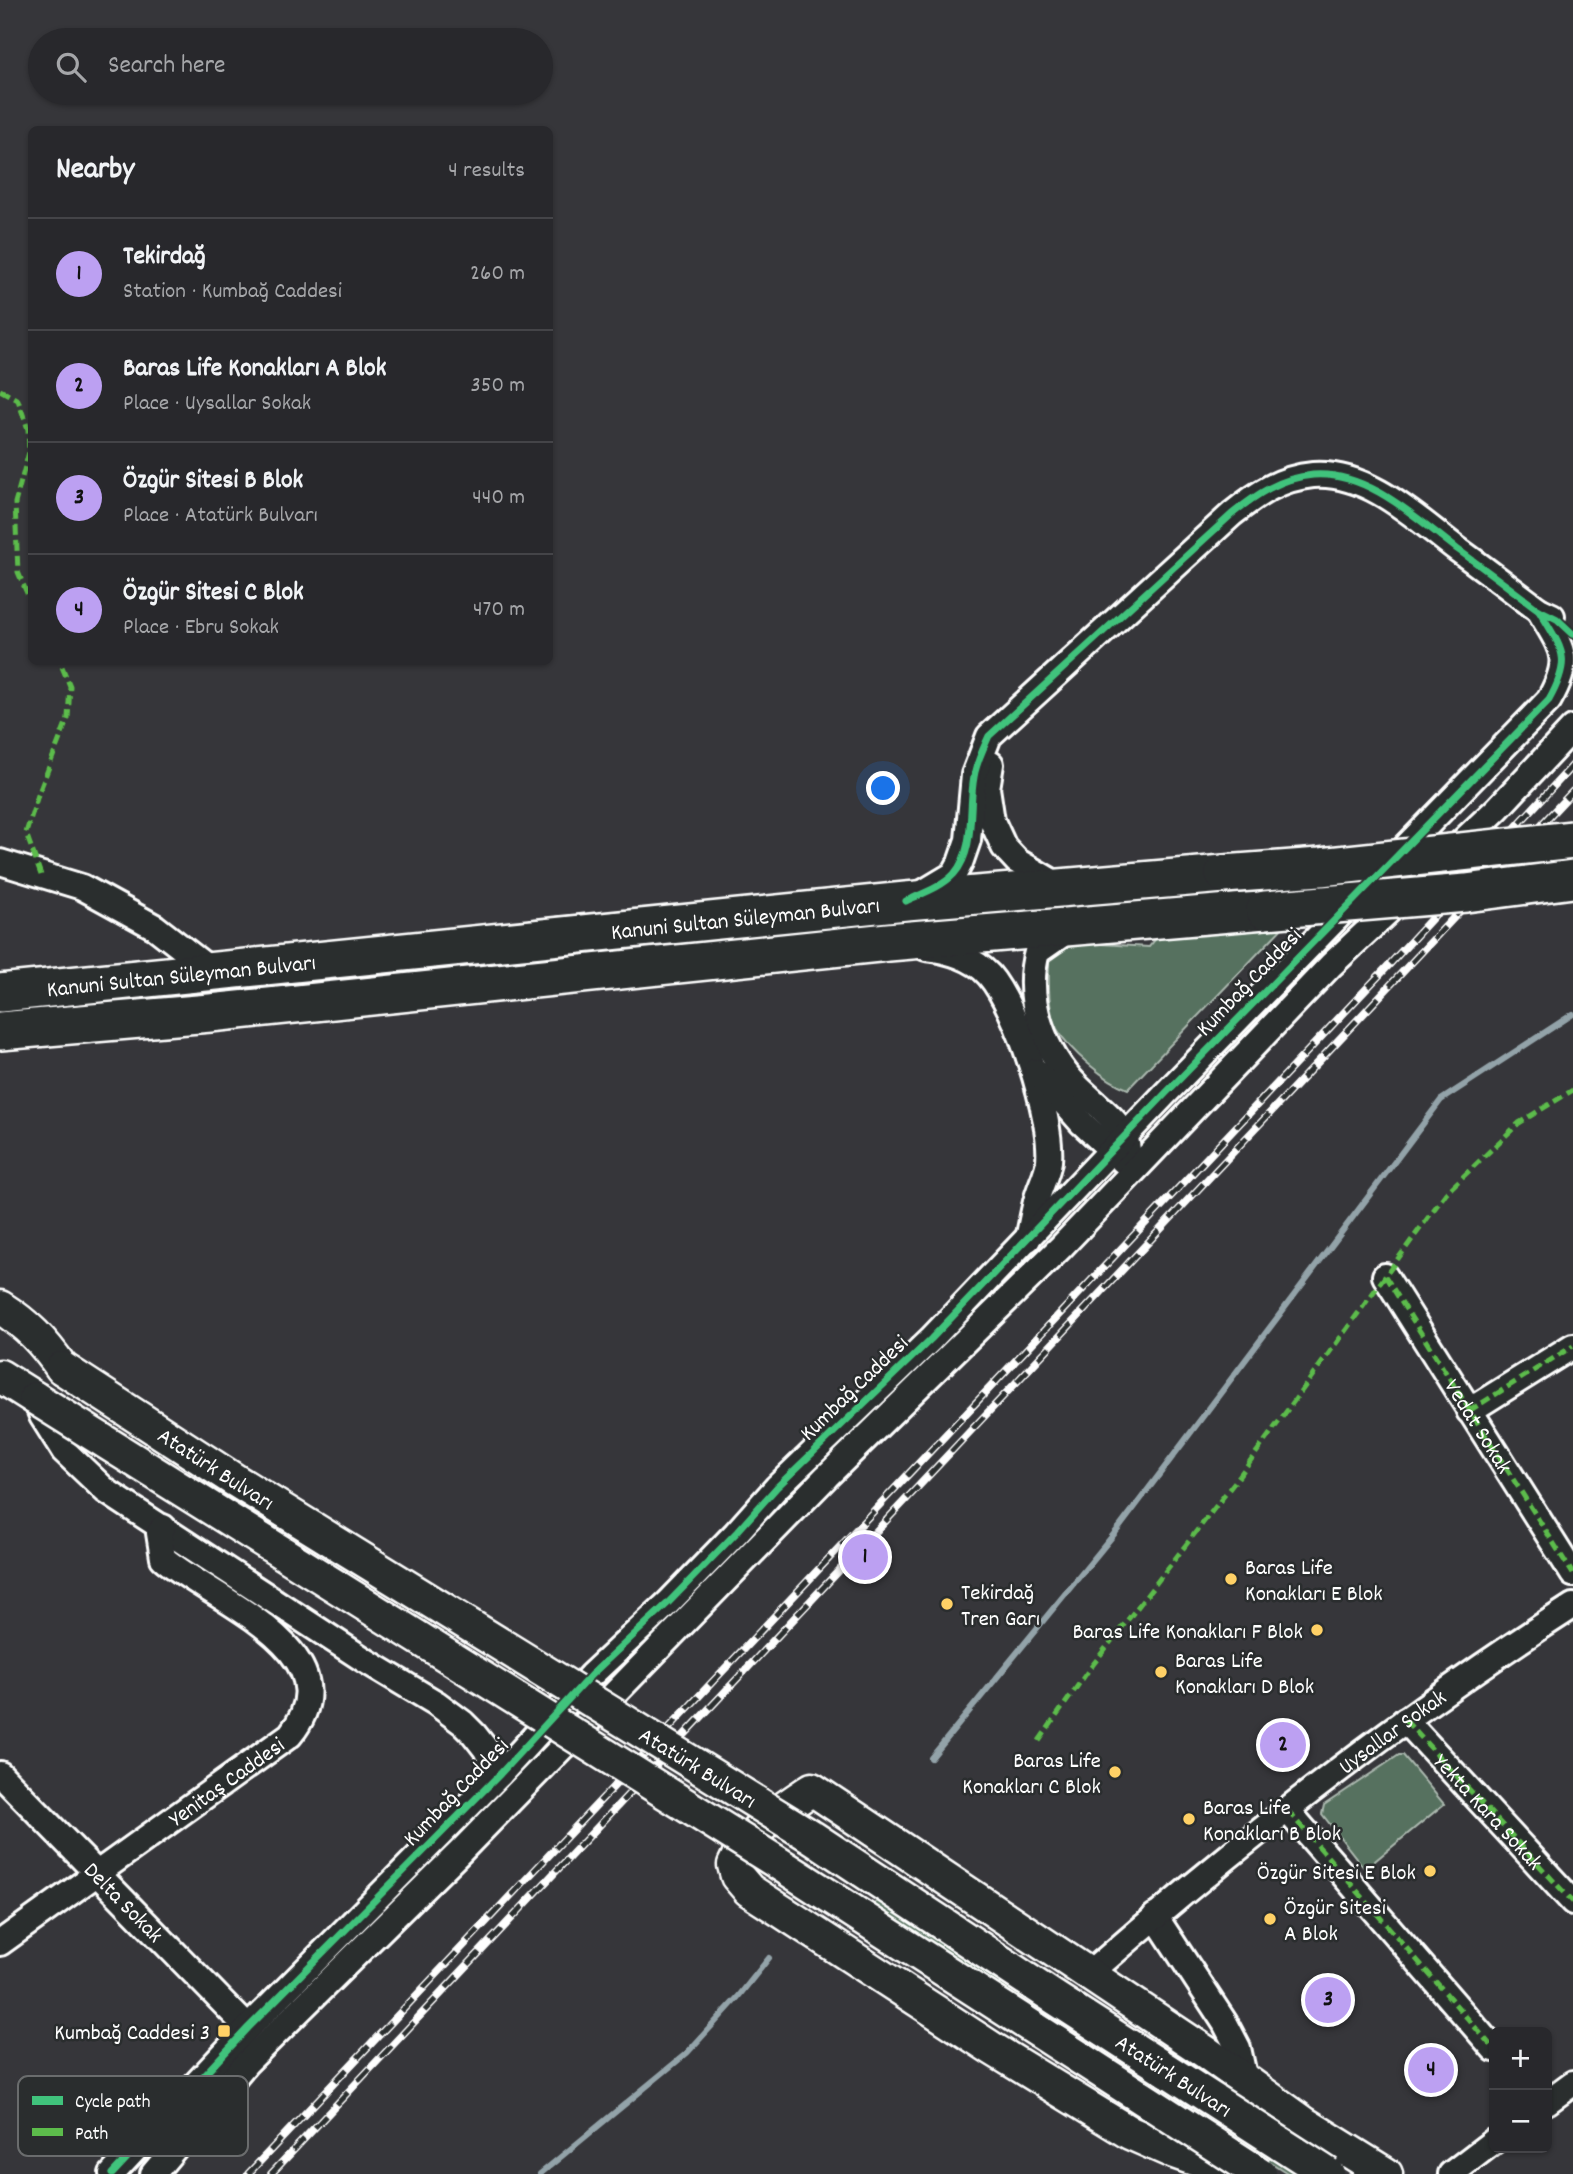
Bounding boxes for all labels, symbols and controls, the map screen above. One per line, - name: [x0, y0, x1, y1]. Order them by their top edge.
- search box: [28, 28, 553, 105]
- icon: search: [52, 48, 90, 86]
- text: Search here: [108, 48, 226, 85]
- text: Nearby: [56, 150, 134, 193]
- text: 4 results: [448, 155, 525, 188]
- text: Tekirdağ: [123, 239, 206, 276]
- text: 1: [76, 258, 82, 291]
- text: 260 m: [470, 258, 525, 291]
- text: Station · Kumbağ Caddesi: [123, 276, 342, 309]
- text: Baras Life Konakları A Blok: [123, 351, 386, 388]
- text: 2: [74, 370, 84, 403]
- text: 350 m: [471, 370, 525, 403]
- text: Place · Uysallar Sokak: [123, 388, 311, 421]
- text: Özgür Sitesi B Blok: [123, 463, 303, 500]
- text: 3: [74, 482, 84, 515]
- text: 440 m: [472, 482, 525, 515]
- text: Place · Atatürk Bulvarı: [123, 500, 318, 533]
- text: Özgür Sitesi C Blok: [123, 575, 304, 612]
- text: 4: [74, 594, 84, 627]
- text: 470 m: [473, 594, 525, 627]
- text: Place · Ebru Sokak: [123, 612, 279, 645]
- your location: [866, 771, 900, 805]
- street label: Kanuni Sultan Süleyman Bulvarı: [610, 891, 881, 951]
- street label: Kumbağ Caddesi: [1190, 922, 1311, 1045]
- street label: Kanuni Sultan Süleyman Bulvarı: [45, 948, 317, 1008]
- street label: Kumbağ Caddesi: [794, 1329, 917, 1450]
- street label: Vedat Sokak: [1434, 1374, 1519, 1481]
- street label: Atatürk Bulvarı: [150, 1421, 279, 1521]
- pin: 1: [842, 1531, 888, 1583]
- place label: Baras Life Konakları E Blok: [1245, 1553, 1383, 1612]
- marker: Baras Life Konakları E Blok: [1223, 1571, 1239, 1587]
- place label: Tekirdağ Tren Garı: [961, 1578, 1040, 1637]
- marker: Tekirdağ Tren Garı: [939, 1596, 955, 1612]
- place label: Baras Life Konakları F Blok: [1072, 1617, 1303, 1650]
- marker: Baras Life Konakları F Blok: [1309, 1622, 1325, 1638]
- place label: Baras Life Konakları D Blok: [1175, 1646, 1314, 1705]
- marker: Baras Life Konakları D Blok: [1153, 1664, 1169, 1680]
- street label: Uysallar Sokak: [1333, 1683, 1454, 1784]
- pin: 2: [1260, 1719, 1306, 1771]
- street label: Atatürk Bulvarı: [631, 1721, 762, 1819]
- street label: Yenitaş Caddesi: [163, 1731, 293, 1837]
- street label: Kumbağ Caddesi: [397, 1732, 518, 1855]
- place label: Baras Life Konakları C Blok: [962, 1746, 1101, 1805]
- street label: Yekta Kara Sokak: [1424, 1748, 1549, 1879]
- marker: Baras Life Konakları C Blok: [1107, 1764, 1123, 1780]
- place label: Baras Life Konakları B Blok: [1203, 1793, 1341, 1852]
- marker: Baras Life Konakları B Blok: [1181, 1811, 1197, 1827]
- street label: Delta Sokak: [74, 1856, 169, 1952]
- place label: Özgür Sitesi E Blok: [1257, 1858, 1416, 1891]
- marker: Özgür Sitesi E Blok: [1422, 1863, 1438, 1879]
- place label: Özgür Sitesi A Blok: [1284, 1893, 1386, 1952]
- marker: Özgür Sitesi A Blok: [1262, 1911, 1278, 1927]
- pin: 3: [1305, 1974, 1351, 2026]
- place label: Kumbağ Caddesi 3: [54, 2018, 210, 2051]
- marker: Kumbağ Caddesi 3: [216, 2023, 232, 2039]
- map controls: [1489, 2027, 1552, 2153]
- button: +: [1489, 2027, 1552, 2090]
- street label: Atatürk Bulvarı: [1108, 2028, 1237, 2128]
- pin: 4: [1408, 2044, 1454, 2096]
- legend: [18, 2076, 248, 2156]
- text: Cycle path: [75, 2090, 150, 2117]
- button: −: [1489, 2090, 1552, 2153]
- text: Path: [75, 2122, 108, 2149]

